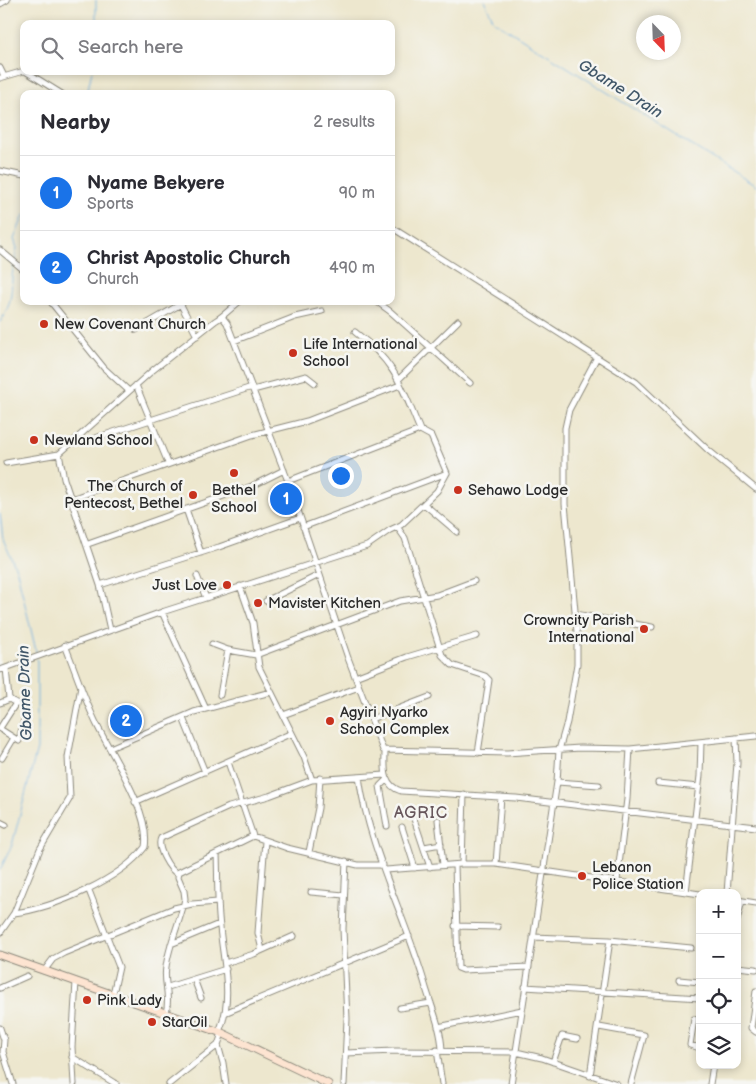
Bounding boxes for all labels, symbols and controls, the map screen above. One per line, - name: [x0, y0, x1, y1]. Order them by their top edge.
- north arrow: [636, 15, 681, 60]
- search box: [20, 20, 395, 75]
- icon: search: [38, 34, 66, 62]
- text: Search here: [78, 36, 183, 59]
- water label: Gbame Drain: [575, 56, 666, 123]
- text: Nearby: [40, 110, 110, 135]
- text: 2 results: [313, 113, 375, 132]
- text: Nyame Bekyere: [87, 172, 225, 195]
- text: 1: [53, 184, 59, 203]
- text: 90 m: [339, 184, 375, 203]
- text: Sports: [87, 195, 134, 214]
- text: Christ Apostolic Church: [87, 247, 290, 270]
- text: 2: [51, 259, 61, 278]
- text: 490 m: [329, 259, 375, 278]
- text: Church: [87, 270, 139, 289]
- place label: New Covenant Church: [54, 315, 206, 334]
- marker: New Covenant Church: [38, 318, 50, 330]
- place label: Life International School: [303, 335, 418, 371]
- marker: Life International School: [287, 347, 299, 359]
- place label: Newland School: [44, 431, 153, 450]
- marker: Newland School: [28, 434, 40, 446]
- your location: [328, 463, 354, 489]
- marker: Bethel School: [228, 467, 240, 479]
- place label: The Church of Pentecost, Bethel: [64, 477, 183, 513]
- pin: 1: [270, 480, 302, 518]
- place label: Bethel School: [211, 481, 257, 517]
- place label: Sehawo Lodge: [468, 481, 568, 500]
- marker: Sehawo Lodge: [452, 484, 464, 496]
- marker: The Church of Pentecost, Bethel: [187, 489, 199, 501]
- place label: Just Love: [152, 576, 217, 595]
- marker: Just Love: [221, 579, 233, 591]
- place label: Mavister Kitchen: [268, 594, 381, 613]
- marker: Mavister Kitchen: [252, 597, 264, 609]
- place label: Crowncity Parish International: [523, 611, 634, 647]
- marker: Crowncity Parish International: [638, 623, 650, 635]
- water label: Gbame Drain: [14, 645, 37, 741]
- pin: 2: [110, 702, 142, 740]
- place label: Agyiri Nyarko School Complex: [340, 703, 449, 739]
- marker: Agyiri Nyarko School Complex: [324, 715, 336, 727]
- district label: AGRIC: [394, 804, 448, 823]
- place label: Lebanon Police Station: [592, 858, 684, 894]
- marker: Lebanon Police Station: [576, 870, 588, 882]
- map controls: [696, 889, 741, 1069]
- button: +: [696, 889, 741, 934]
- button: −: [696, 934, 741, 979]
- button: locate: [696, 979, 741, 1024]
- place label: Pink Lady: [97, 991, 162, 1010]
- marker: Pink Lady: [81, 994, 93, 1006]
- place label: StarOil: [162, 1013, 207, 1032]
- marker: StarOil: [146, 1016, 158, 1028]
- button: layers: [696, 1024, 741, 1069]

